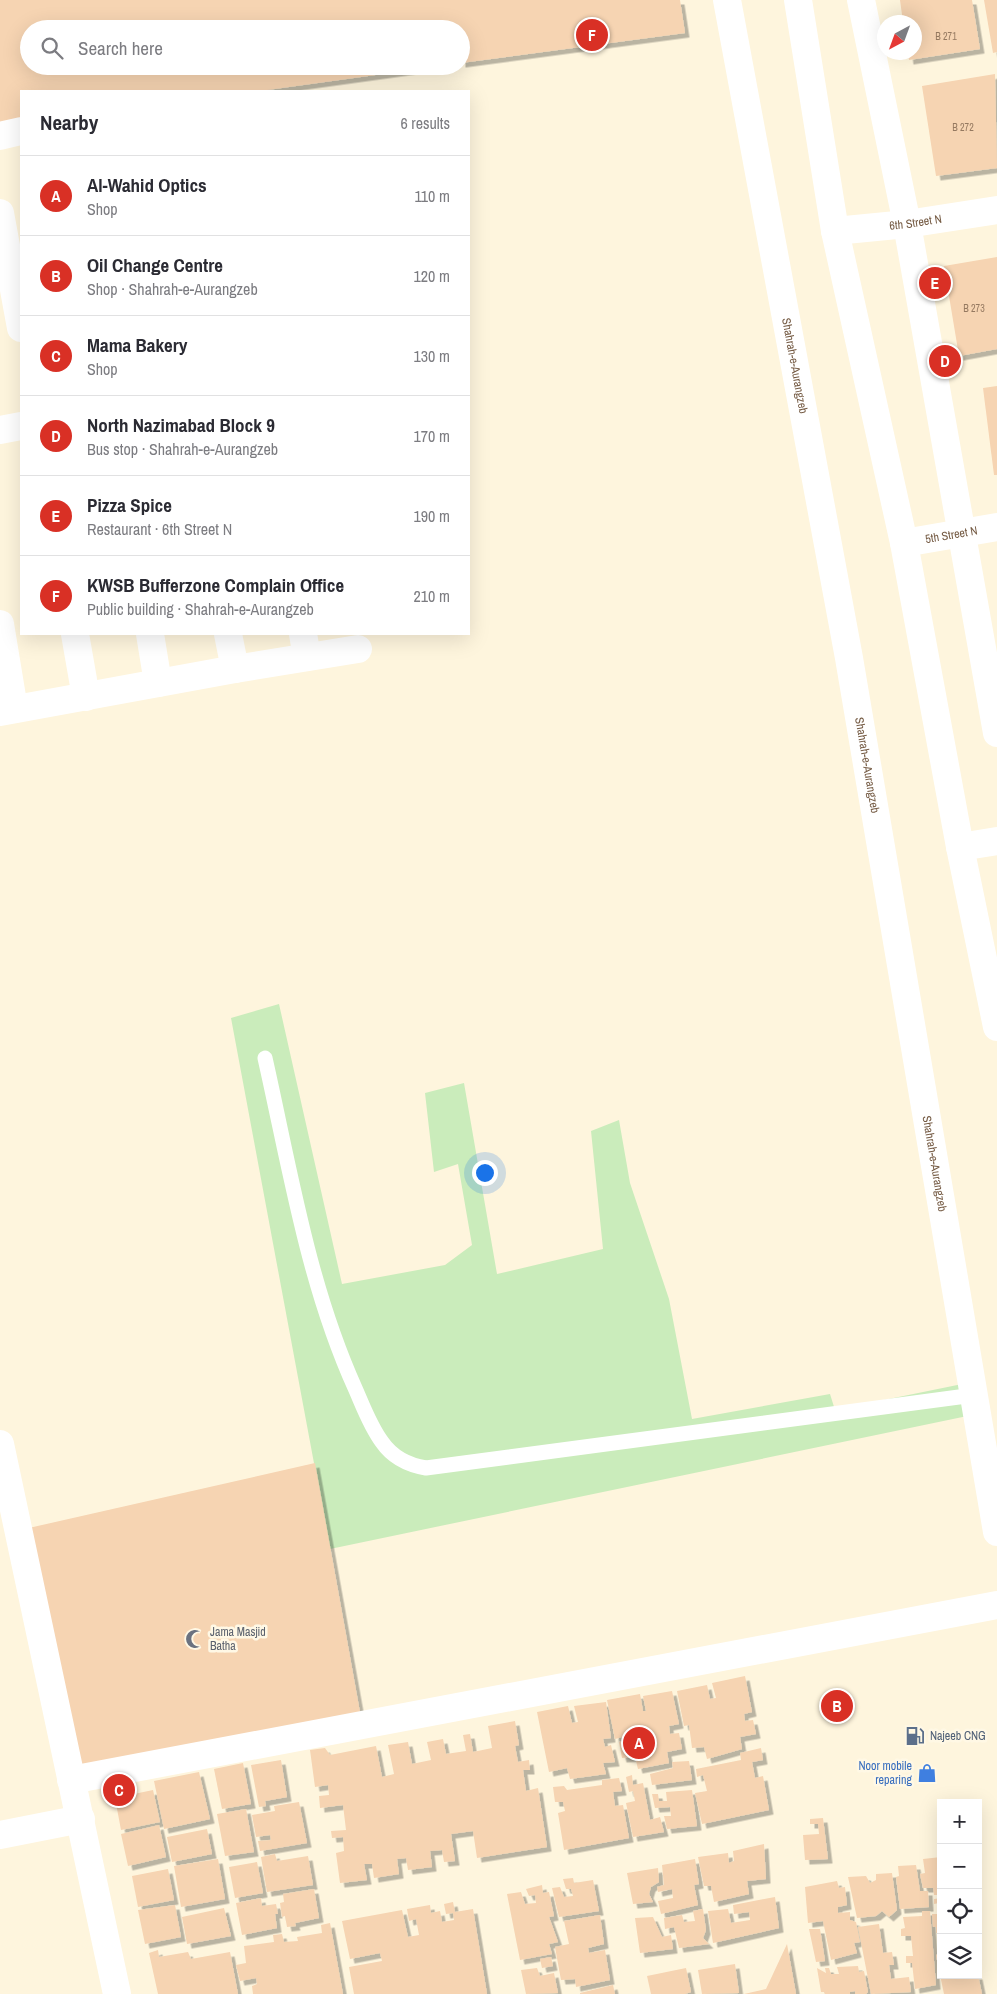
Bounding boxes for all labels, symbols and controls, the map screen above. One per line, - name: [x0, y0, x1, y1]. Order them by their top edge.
- north arrow: [877, 15, 922, 60]
- pin: F: [576, 16, 608, 54]
- search box: [20, 20, 470, 75]
- house number: B 271: [935, 30, 957, 43]
- icon: search: [38, 34, 66, 62]
- text: Search here: [78, 35, 163, 61]
- text: Nearby: [40, 108, 98, 137]
- text: 6 results: [400, 112, 450, 134]
- house number: B 272: [952, 121, 974, 134]
- text: Al-Wahid Optics: [87, 172, 207, 198]
- text: A: [51, 185, 61, 207]
- text: 110 m: [414, 185, 450, 207]
- text: Shop: [87, 198, 118, 220]
- street label: 6th Street N: [889, 211, 943, 234]
- text: Oil Change Centre: [87, 252, 223, 278]
- pin: E: [919, 264, 951, 302]
- text: B: [51, 265, 61, 287]
- text: 120 m: [414, 265, 450, 287]
- text: Shop · Shahrah-e-Aurangzeb: [87, 278, 258, 300]
- house number: B 273: [963, 302, 985, 315]
- street label: Shahrah-e-Aurangzeb: [778, 317, 812, 415]
- text: Mama Bakery: [87, 332, 187, 358]
- pin: D: [929, 342, 961, 380]
- text: C: [51, 345, 61, 367]
- text: 130 m: [414, 345, 450, 367]
- text: Shop: [87, 358, 118, 380]
- text: North Nazimabad Block 9: [87, 412, 275, 438]
- text: D: [51, 425, 61, 447]
- text: 170 m: [414, 425, 450, 447]
- text: Bus stop · Shahrah-e-Aurangzeb: [87, 438, 278, 460]
- text: Pizza Spice: [87, 492, 172, 518]
- text: E: [52, 505, 60, 527]
- text: 190 m: [414, 505, 450, 527]
- text: Restaurant · 6th Street N: [87, 518, 232, 540]
- street label: 5th Street N: [924, 523, 979, 547]
- text: KWSB Bufferzone Complain Office: [87, 572, 344, 598]
- text: F: [52, 585, 60, 607]
- text: 210 m: [414, 585, 450, 607]
- text: Public building · Shahrah-e-Aurangzeb: [87, 598, 314, 620]
- street label: Shahrah-e-Aurangzeb: [851, 716, 883, 814]
- street label: Shahrah-e-Aurangzeb: [919, 1114, 951, 1213]
- your location: [472, 1160, 498, 1186]
- place label: Jama Masjid Batha: [210, 1624, 266, 1654]
- mosque icon: Jama Masjid Batha: [184, 1628, 206, 1650]
- pin: B: [821, 1687, 853, 1725]
- pin: A: [623, 1724, 655, 1762]
- fuel station icon: Najeeb CNG: [904, 1725, 926, 1747]
- place label: Najeeb CNG: [930, 1728, 986, 1744]
- place label: Noor mobile reparing: [858, 1758, 913, 1788]
- shop icon: Noor mobile reparing: [916, 1762, 938, 1784]
- pin: C: [103, 1771, 135, 1809]
- map controls: [937, 1799, 982, 1979]
- button: +: [937, 1799, 982, 1844]
- button: −: [937, 1844, 982, 1889]
- button: locate: [937, 1889, 982, 1934]
- button: layers: [937, 1934, 982, 1979]

